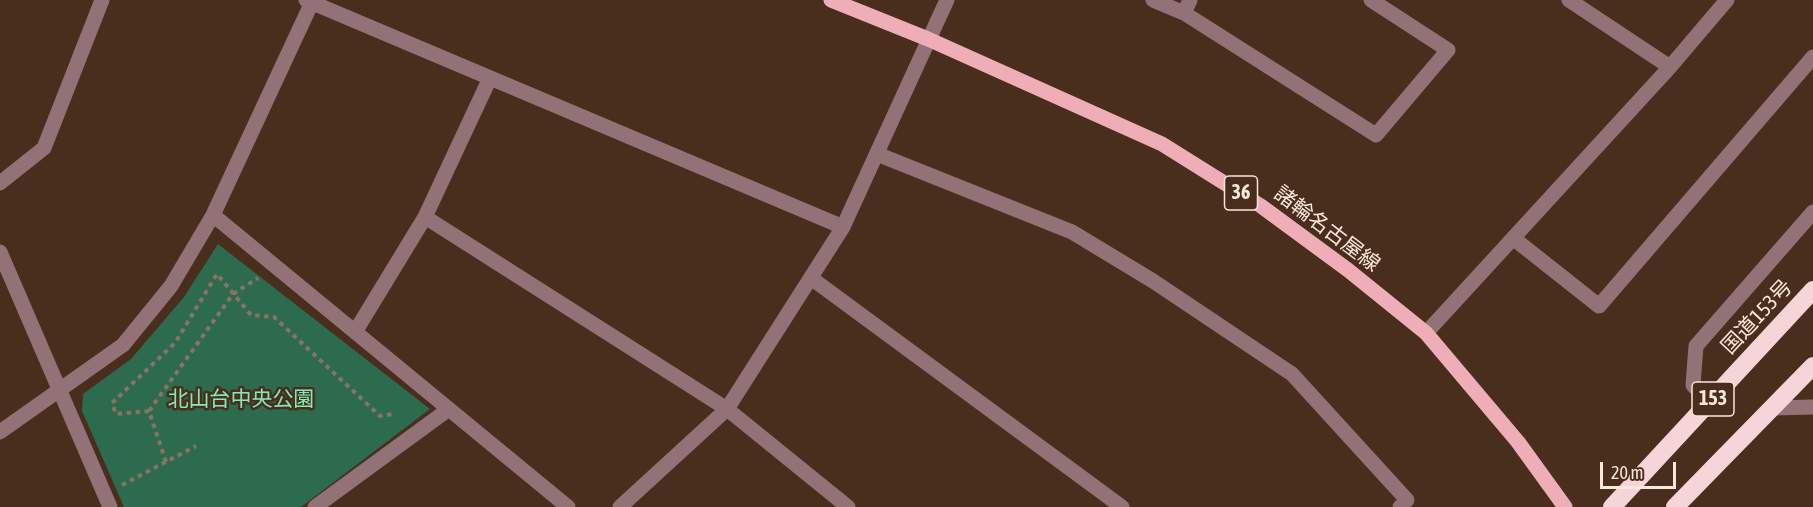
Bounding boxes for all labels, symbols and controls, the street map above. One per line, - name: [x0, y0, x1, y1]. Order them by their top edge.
- road number: 36: [1224, 176, 1258, 210]
- street label: 諸輪名古屋線: [1269, 181, 1385, 277]
- street label: 国道153号: [1716, 275, 1798, 359]
- road number: 153: [1692, 382, 1734, 416]
- park label: 北山台中央公園: [168, 386, 314, 412]
- scale bar: [1603, 450, 1680, 488]
- text: 20 m: [1611, 462, 1643, 483]

